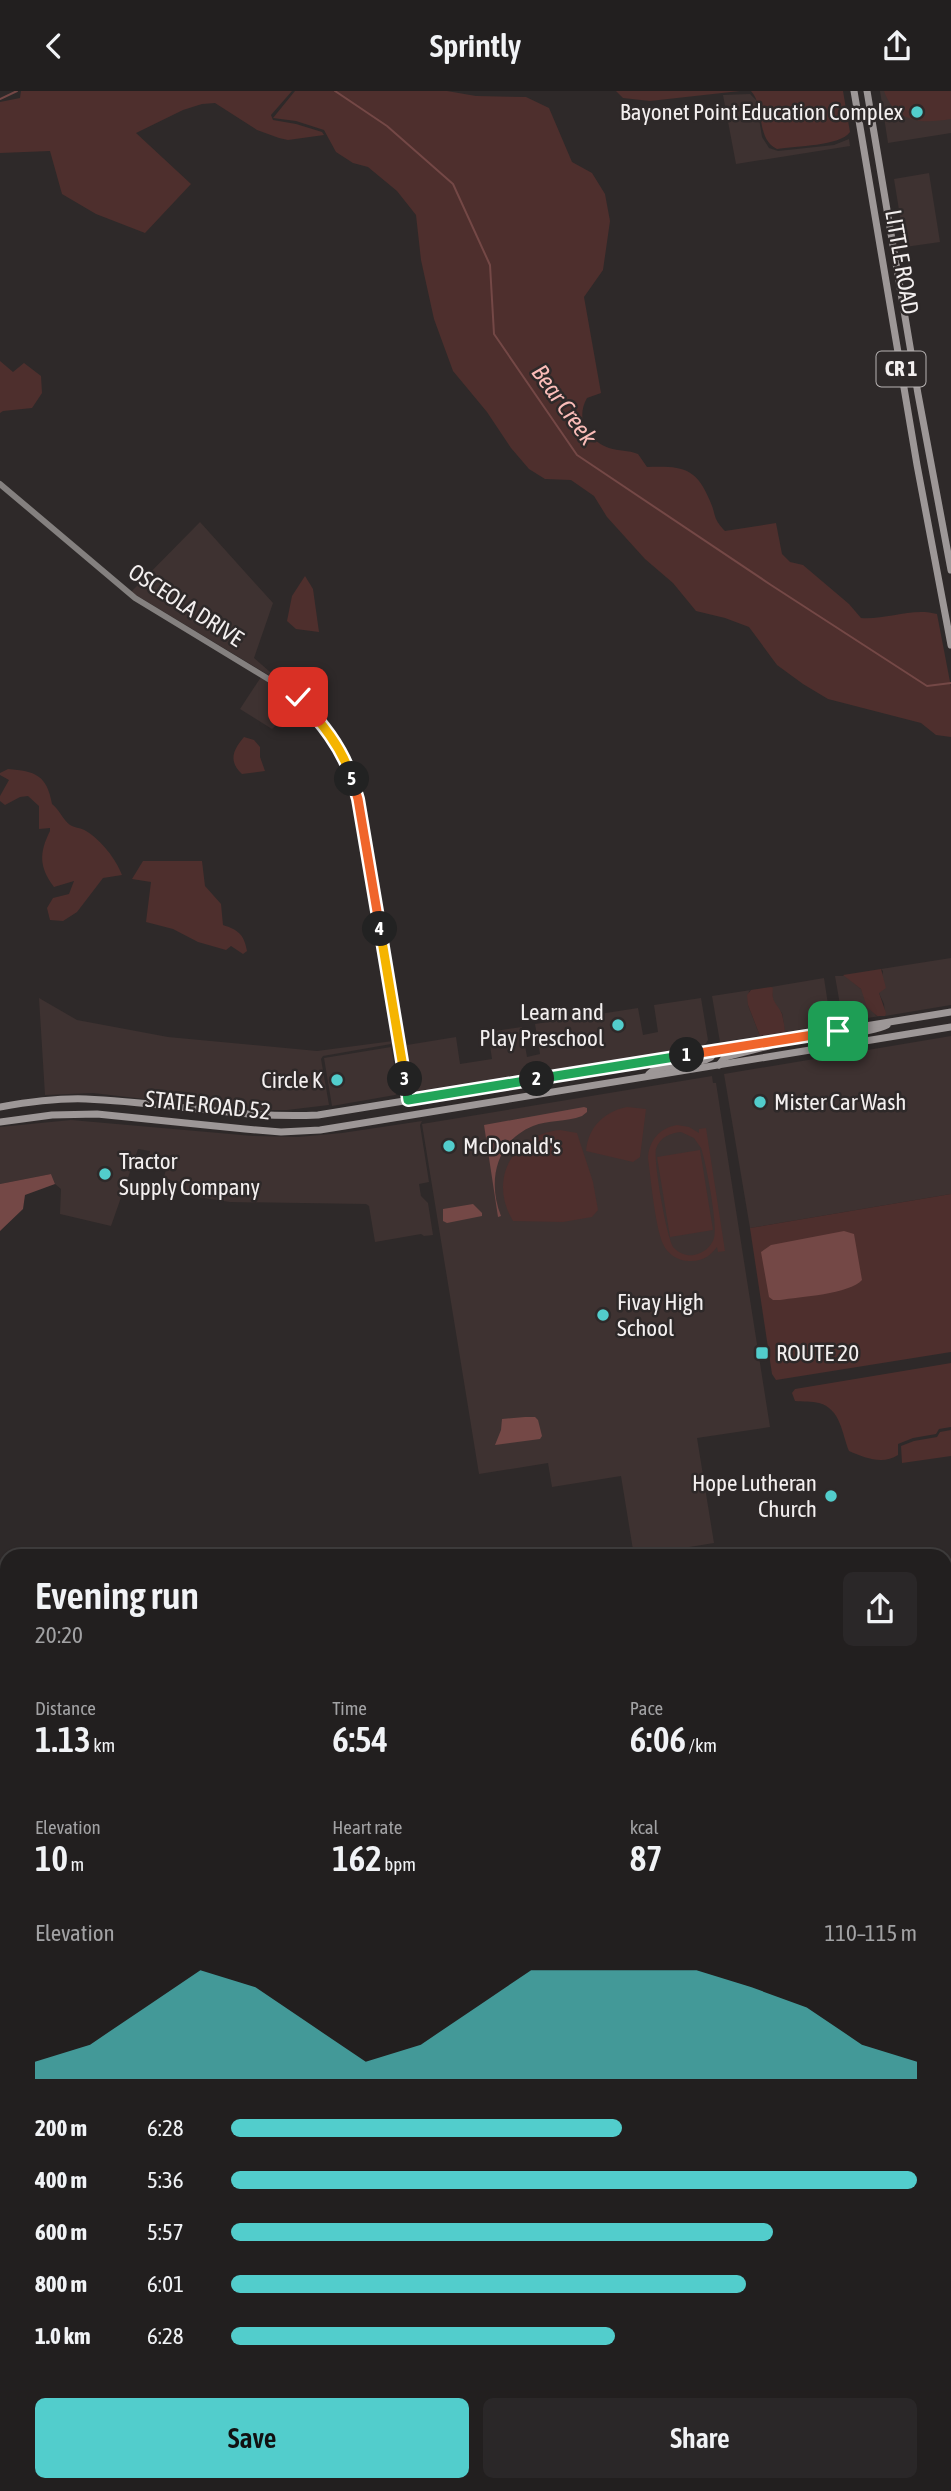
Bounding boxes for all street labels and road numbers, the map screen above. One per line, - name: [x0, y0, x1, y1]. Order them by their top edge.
- street label: LITTLE ROAD: [880, 208, 924, 316]
- road number: CR 1: [876, 351, 926, 387]
- street label: OSCEOLA DRIVE: [124, 558, 248, 652]
- street label: STATE ROAD 52: [144, 1085, 272, 1125]

